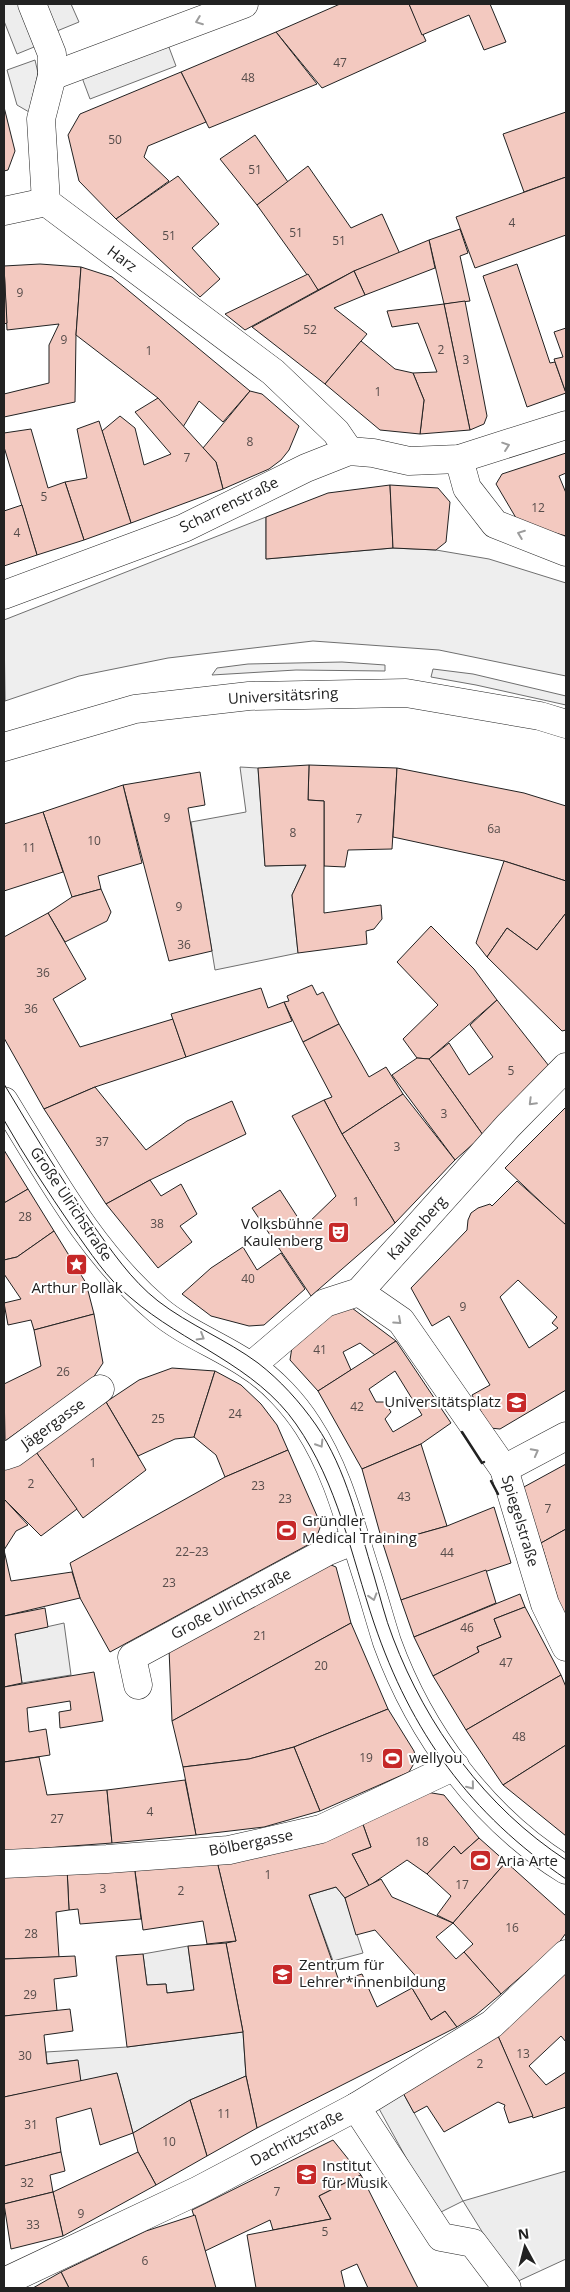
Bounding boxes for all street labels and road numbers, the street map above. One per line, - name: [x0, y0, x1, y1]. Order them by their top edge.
- street label: Harz: [104, 240, 142, 276]
- street label: Scharrenstraße: [176, 472, 281, 537]
- street label: Universitätsring: [227, 682, 339, 708]
- street label: Große Ulrichstraße: [26, 1143, 117, 1264]
- street label: Kaulenberg: [382, 1191, 450, 1264]
- street label: Jägergasse: [15, 1393, 88, 1454]
- street label: Spiegelstraße: [498, 1473, 544, 1569]
- street label: Große Ulrichstraße: [167, 1563, 294, 1643]
- street label: Bölbergasse: [207, 1824, 295, 1860]
- street label: Dachritzstraße: [247, 2104, 347, 2170]

